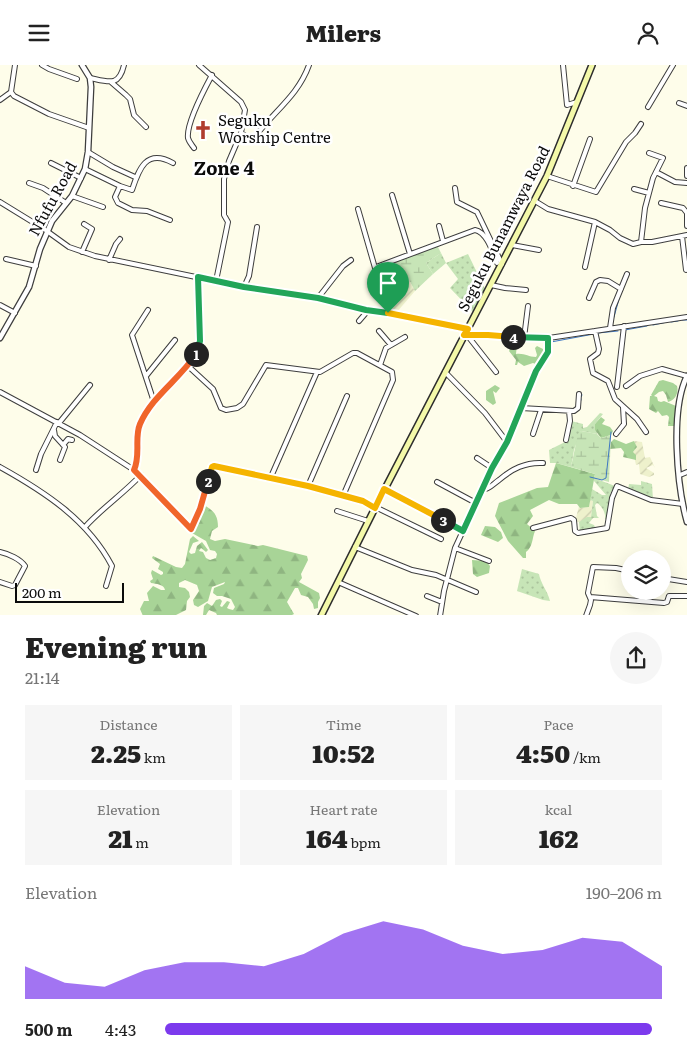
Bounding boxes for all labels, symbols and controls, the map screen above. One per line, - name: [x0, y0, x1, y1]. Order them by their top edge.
- text: Milers: [306, 16, 381, 49]
- icon: menu: [25, 19, 53, 47]
- icon: person: [634, 19, 662, 47]
- place label: Seguku Worship Centre: [218, 108, 331, 148]
- church icon: Seguku Worship Centre: [192, 119, 214, 141]
- street label: Seguku Bunamwaya Road: [451, 141, 555, 315]
- district label: Zone 4: [194, 154, 254, 181]
- street label: Nfufu Road: [22, 157, 82, 240]
- pin: [367, 262, 409, 313]
- icon: arrive: [374, 269, 402, 297]
- pin: 4: [500, 325, 526, 349]
- text: 4: [509, 327, 518, 347]
- pin: 1: [184, 341, 208, 367]
- text: 1: [194, 344, 199, 364]
- pin: 2: [196, 469, 220, 493]
- text: 2: [205, 471, 212, 491]
- pin: 3: [430, 507, 456, 533]
- text: 3: [440, 510, 447, 530]
- map controls: [621, 550, 671, 600]
- button: layers: [621, 550, 671, 600]
- scale bar: [15, 581, 124, 604]
- text: 200 m: [22, 582, 62, 602]
- text: Evening run: [25, 625, 207, 667]
- button: share: [610, 632, 662, 684]
- text: 21:14: [25, 665, 60, 689]
- text: Distance: [100, 714, 157, 734]
- text: Time: [326, 714, 361, 734]
- text: Pace: [543, 714, 574, 734]
- text: 2.25: [91, 734, 141, 771]
- text: 10:52: [312, 734, 375, 771]
- text: 4:50: [516, 734, 570, 771]
- text: km: [141, 747, 166, 767]
- text: /km: [570, 747, 601, 767]
- text: Elevation: [97, 799, 160, 819]
- text: Heart rate: [310, 799, 377, 819]
- text: kcal: [545, 799, 572, 819]
- text: 21: [108, 819, 132, 856]
- text: 164: [306, 819, 348, 856]
- text: 162: [539, 819, 578, 856]
- text: m: [132, 832, 149, 852]
- text: bpm: [348, 832, 381, 852]
- text: Elevation: [25, 880, 97, 904]
- text: 190–206 m: [586, 880, 662, 904]
- text: 500 m: [25, 1017, 73, 1041]
- text: 4:43: [105, 1017, 136, 1041]

